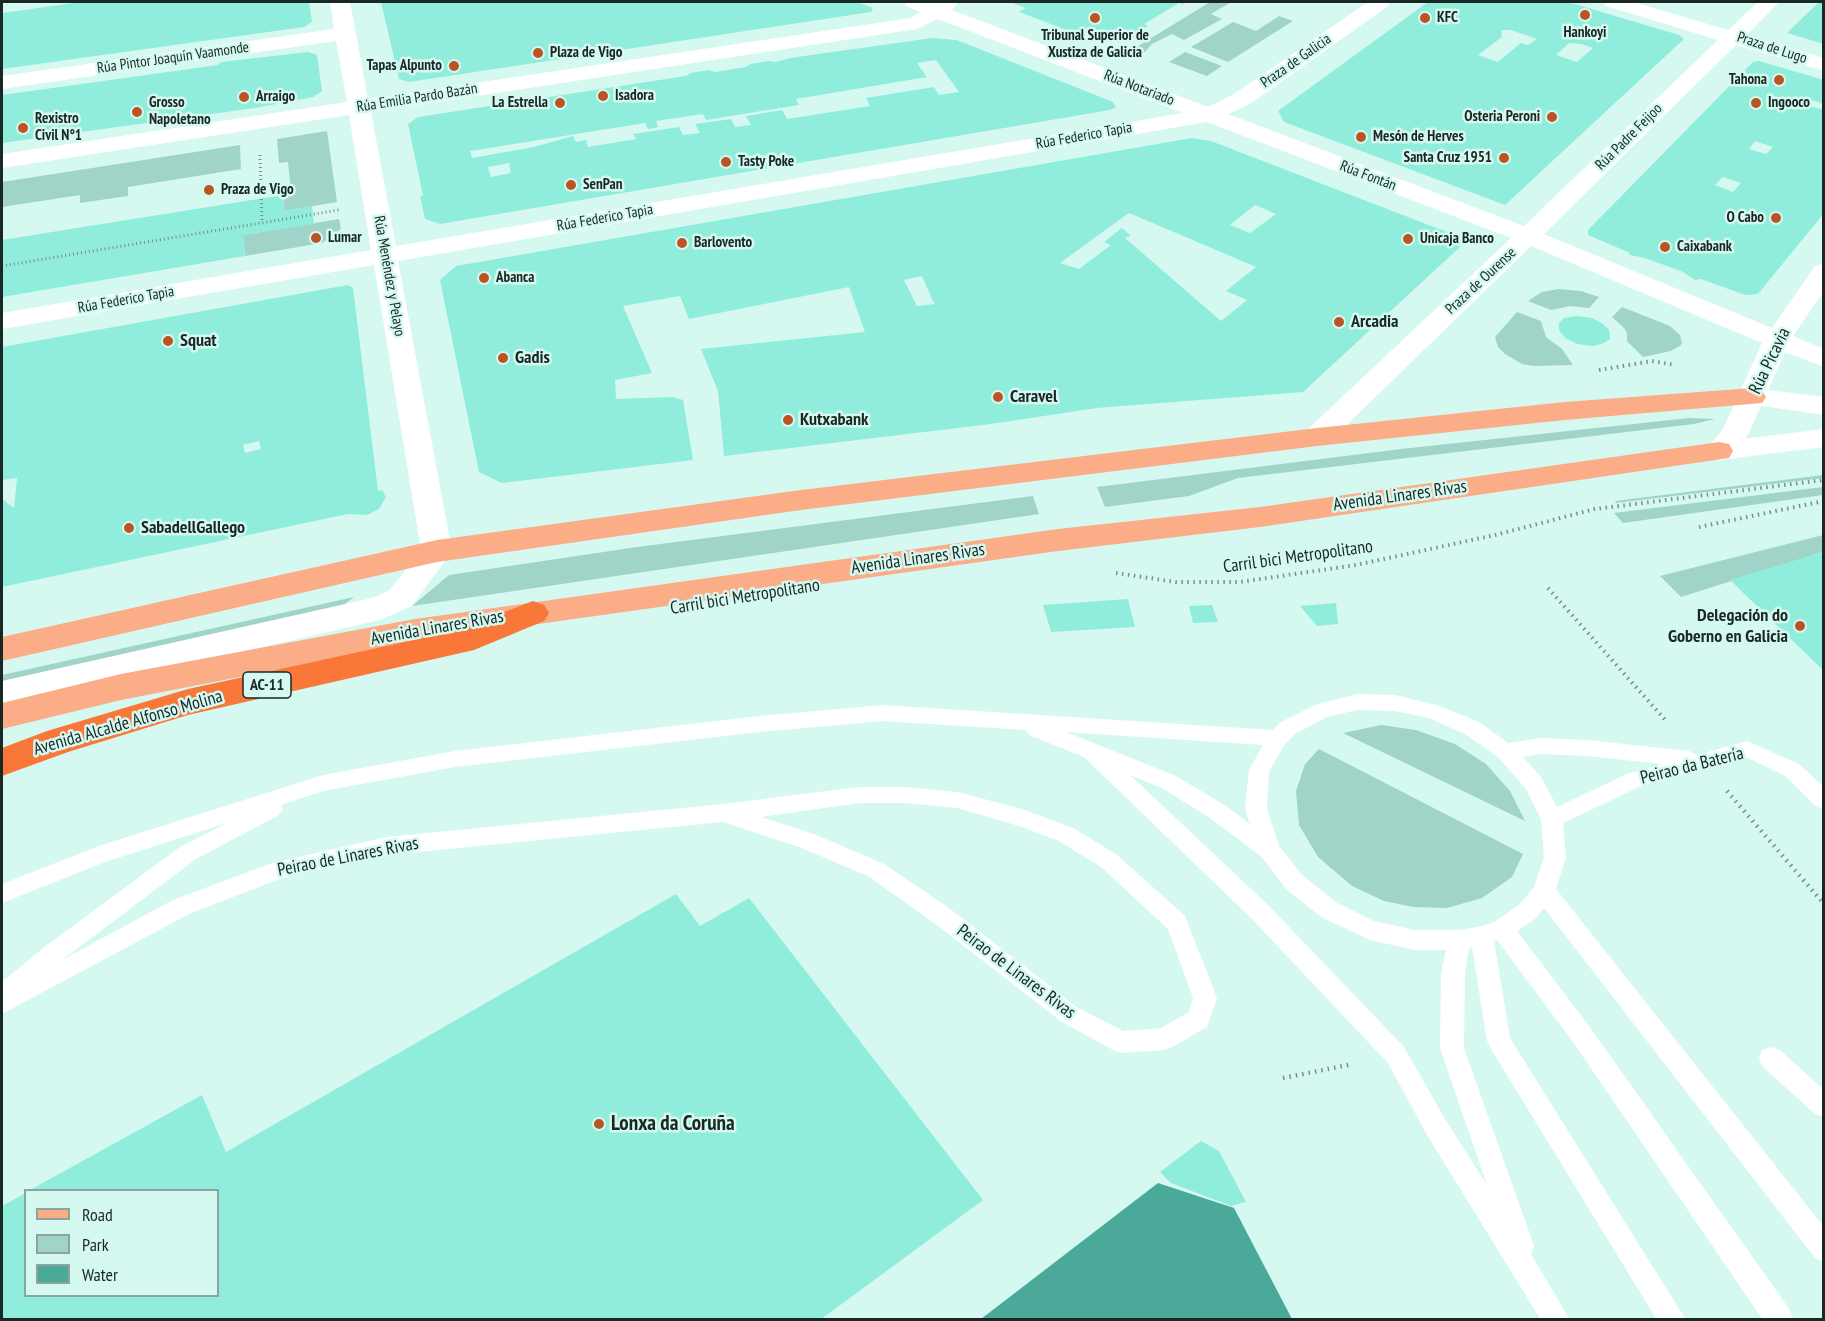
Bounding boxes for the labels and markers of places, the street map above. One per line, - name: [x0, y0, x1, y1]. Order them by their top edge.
- marker: Hankoyi: [1578, 8, 1592, 22]
- place label: KFC: [1437, 9, 1458, 27]
- marker: Tribunal Superior de Xustiza de Galicia: [1088, 11, 1102, 25]
- marker: KFC: [1418, 11, 1432, 25]
- place label: Hankoyi: [1564, 24, 1606, 42]
- place label: Tribunal Superior de Xustiza de Galicia: [1041, 27, 1149, 62]
- place label: Plaza de Vigo: [550, 44, 622, 62]
- marker: Plaza de Vigo: [531, 46, 545, 60]
- place label: Tapas Alpunto: [366, 57, 442, 75]
- marker: Tapas Alpunto: [447, 59, 461, 73]
- place label: Tahona: [1729, 71, 1767, 89]
- marker: Tahona: [1772, 73, 1786, 87]
- place label: Isadora: [615, 87, 654, 105]
- place label: Arraigo: [256, 88, 295, 106]
- marker: Isadora: [596, 89, 610, 103]
- marker: Arraigo: [237, 90, 251, 104]
- place label: Grosso Napoletano: [149, 94, 211, 129]
- place label: La Estrella: [492, 94, 548, 112]
- place label: Ingooco: [1768, 94, 1810, 112]
- marker: La Estrella: [553, 96, 567, 110]
- marker: Ingooco: [1749, 96, 1763, 110]
- marker: Grosso Napoletano: [130, 105, 144, 119]
- place label: Osteria Peroni: [1464, 108, 1540, 126]
- place label: Rexistro Civil N°1: [35, 110, 82, 145]
- marker: Osteria Peroni: [1545, 110, 1559, 124]
- marker: Rexistro Civil N°1: [16, 121, 30, 135]
- place label: Mesón de Herves: [1373, 128, 1464, 146]
- marker: Mesón de Herves: [1354, 130, 1368, 144]
- place label: Santa Cruz 1951: [1404, 149, 1492, 167]
- marker: Santa Cruz 1951: [1497, 151, 1511, 165]
- place label: Tasty Poke: [738, 153, 794, 171]
- marker: Tasty Poke: [719, 155, 733, 169]
- place label: SenPan: [583, 176, 622, 194]
- marker: SenPan: [564, 178, 578, 192]
- place label: Praza de Vigo: [221, 181, 294, 199]
- marker: Praza de Vigo: [202, 183, 216, 197]
- place label: O Cabo: [1726, 209, 1764, 227]
- marker: O Cabo: [1769, 211, 1783, 225]
- place label: Lumar: [328, 229, 362, 247]
- place label: Unicaja Banco: [1420, 230, 1494, 248]
- marker: Lumar: [309, 231, 323, 245]
- marker: Unicaja Banco: [1401, 232, 1415, 246]
- place label: Barlovento: [694, 234, 752, 252]
- marker: Barlovento: [675, 236, 689, 250]
- place label: Caixabank: [1677, 238, 1732, 256]
- marker: Caixabank: [1658, 240, 1672, 254]
- place label: Abanca: [496, 269, 535, 287]
- marker: Abanca: [477, 271, 491, 285]
- place label: Arcadia: [1351, 311, 1399, 333]
- marker: Arcadia: [1332, 315, 1346, 329]
- place label: Squat: [180, 330, 217, 352]
- marker: Squat: [161, 334, 175, 348]
- place label: Gadis: [515, 347, 550, 369]
- marker: Gadis: [496, 351, 510, 365]
- place label: Caravel: [1010, 386, 1057, 408]
- marker: Caravel: [991, 390, 1005, 404]
- place label: Kutxabank: [800, 409, 869, 431]
- marker: Kutxabank: [781, 413, 795, 427]
- place label: SabadellGallego: [141, 517, 245, 539]
- marker: SabadellGallego: [122, 521, 136, 535]
- place label: Delegación do Goberno en Galicia: [1668, 605, 1788, 648]
- marker: Delegación do Goberno en Galicia: [1793, 619, 1807, 633]
- place label: Lonxa da Coruña: [611, 1111, 735, 1137]
- marker: Lonxa da Coruña: [592, 1117, 606, 1131]

